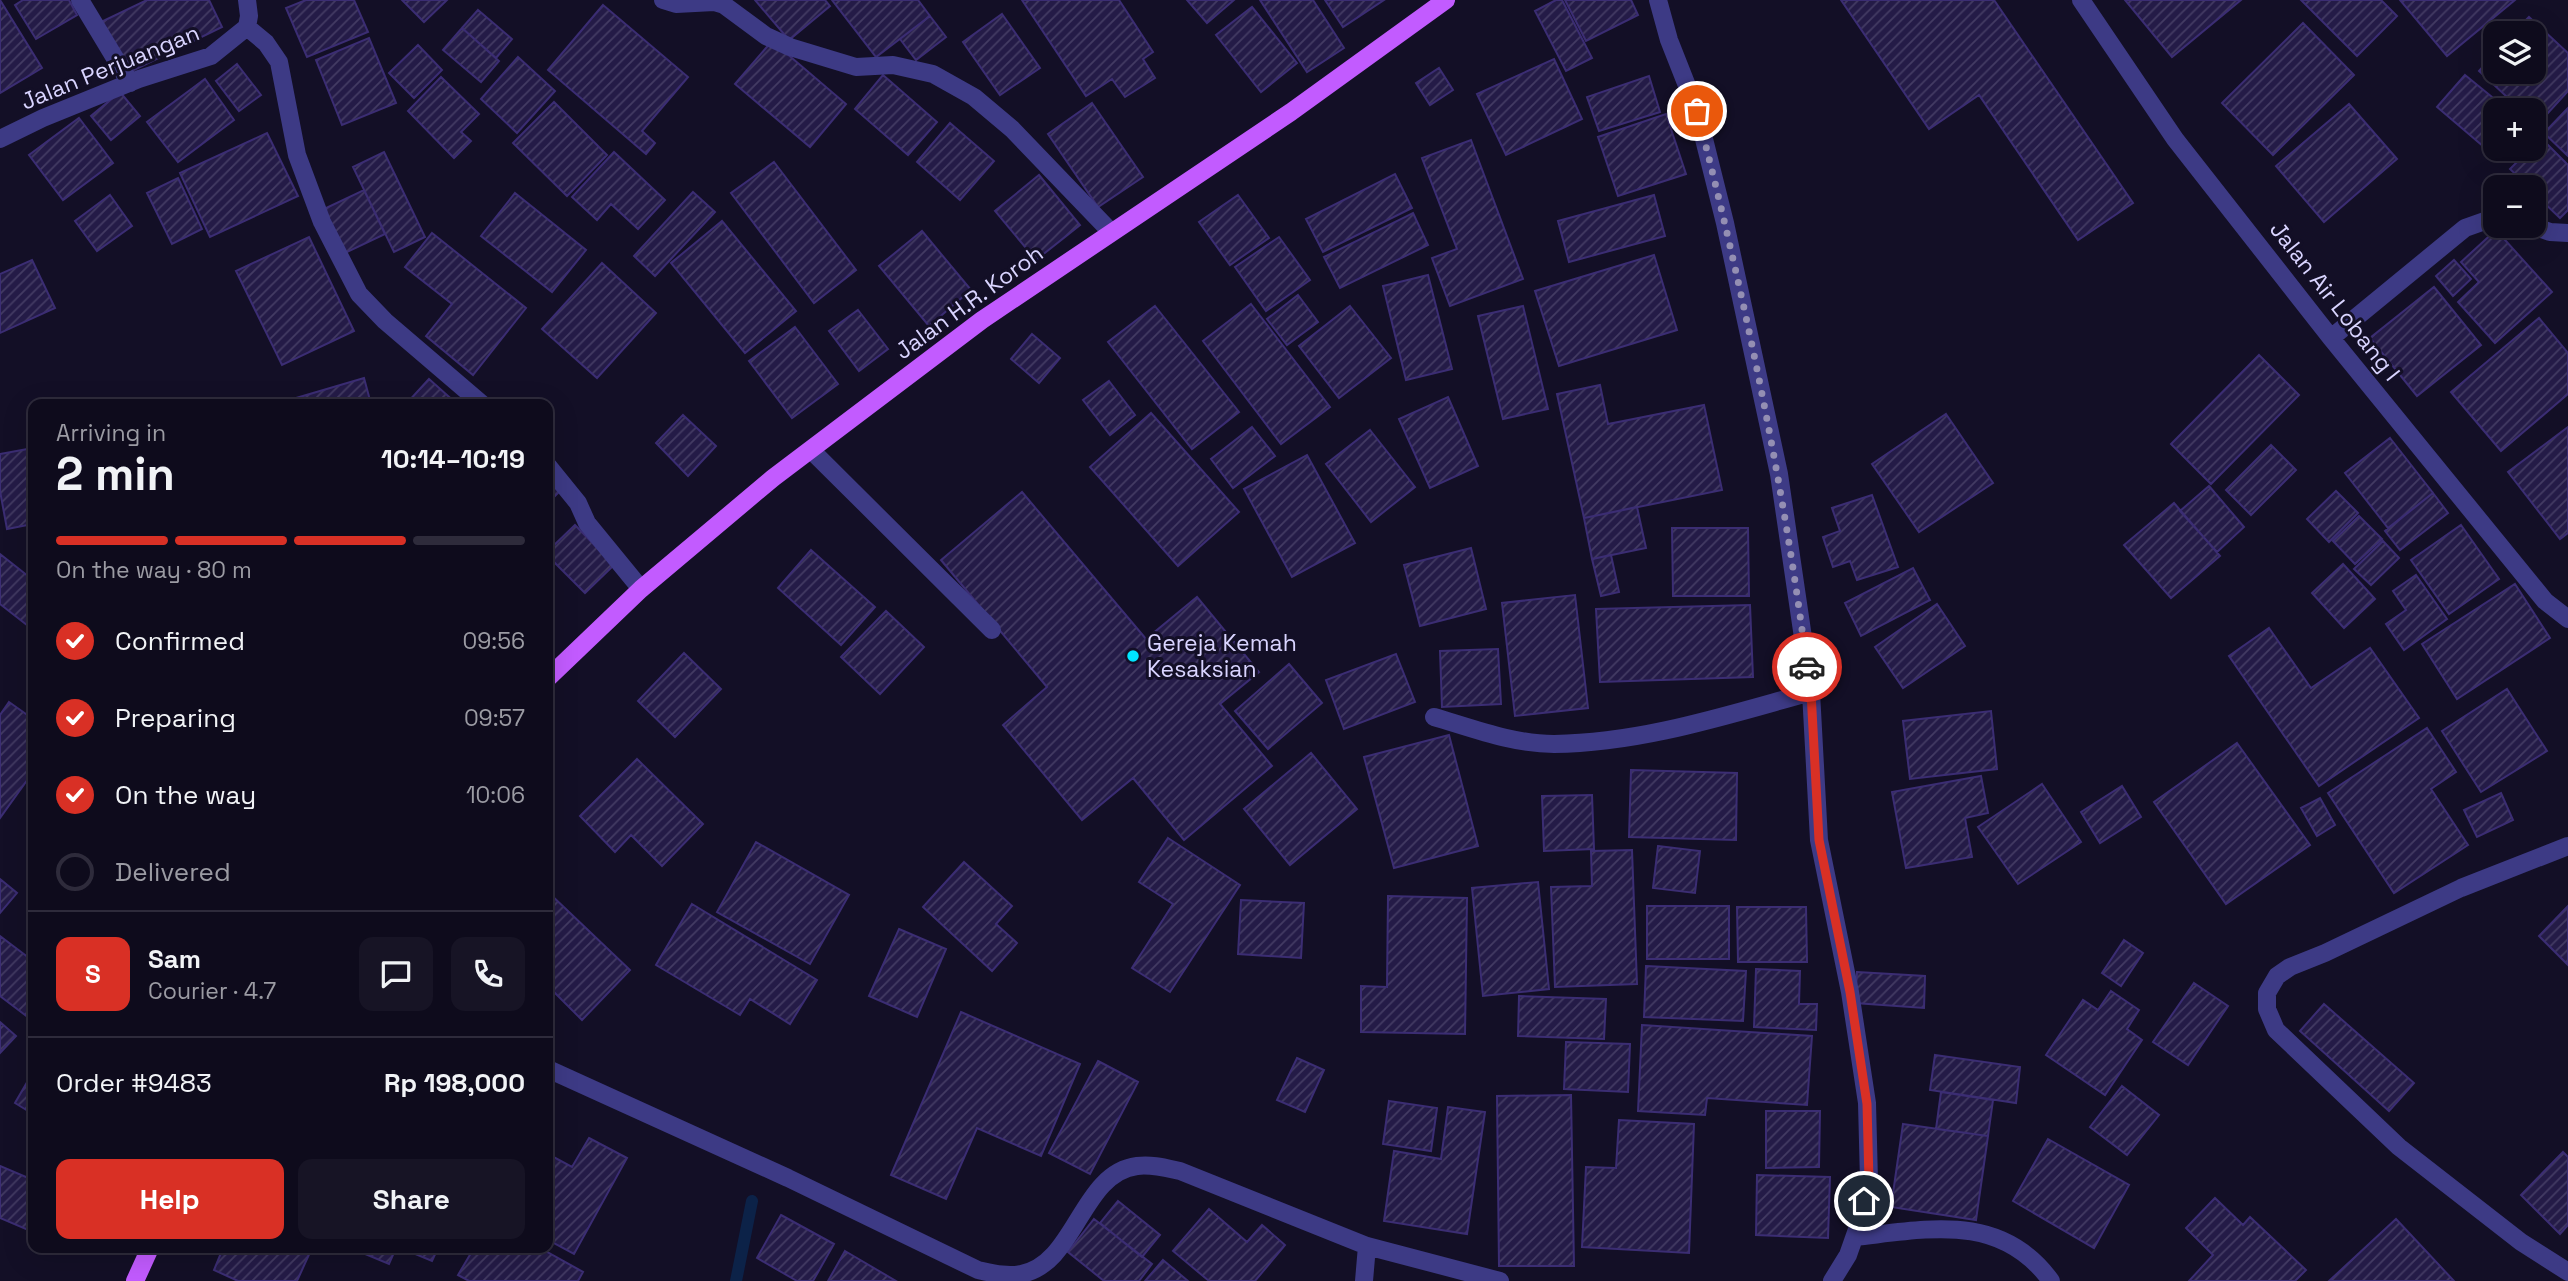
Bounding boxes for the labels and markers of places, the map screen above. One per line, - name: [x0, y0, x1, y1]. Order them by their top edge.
- pin: [1667, 81, 1727, 141]
- place label: Gereja Kemah Kesaksian: [1147, 628, 1297, 684]
- marker: Gereja Kemah Kesaksian: [1125, 648, 1141, 664]
- pin: [1834, 1171, 1894, 1231]

